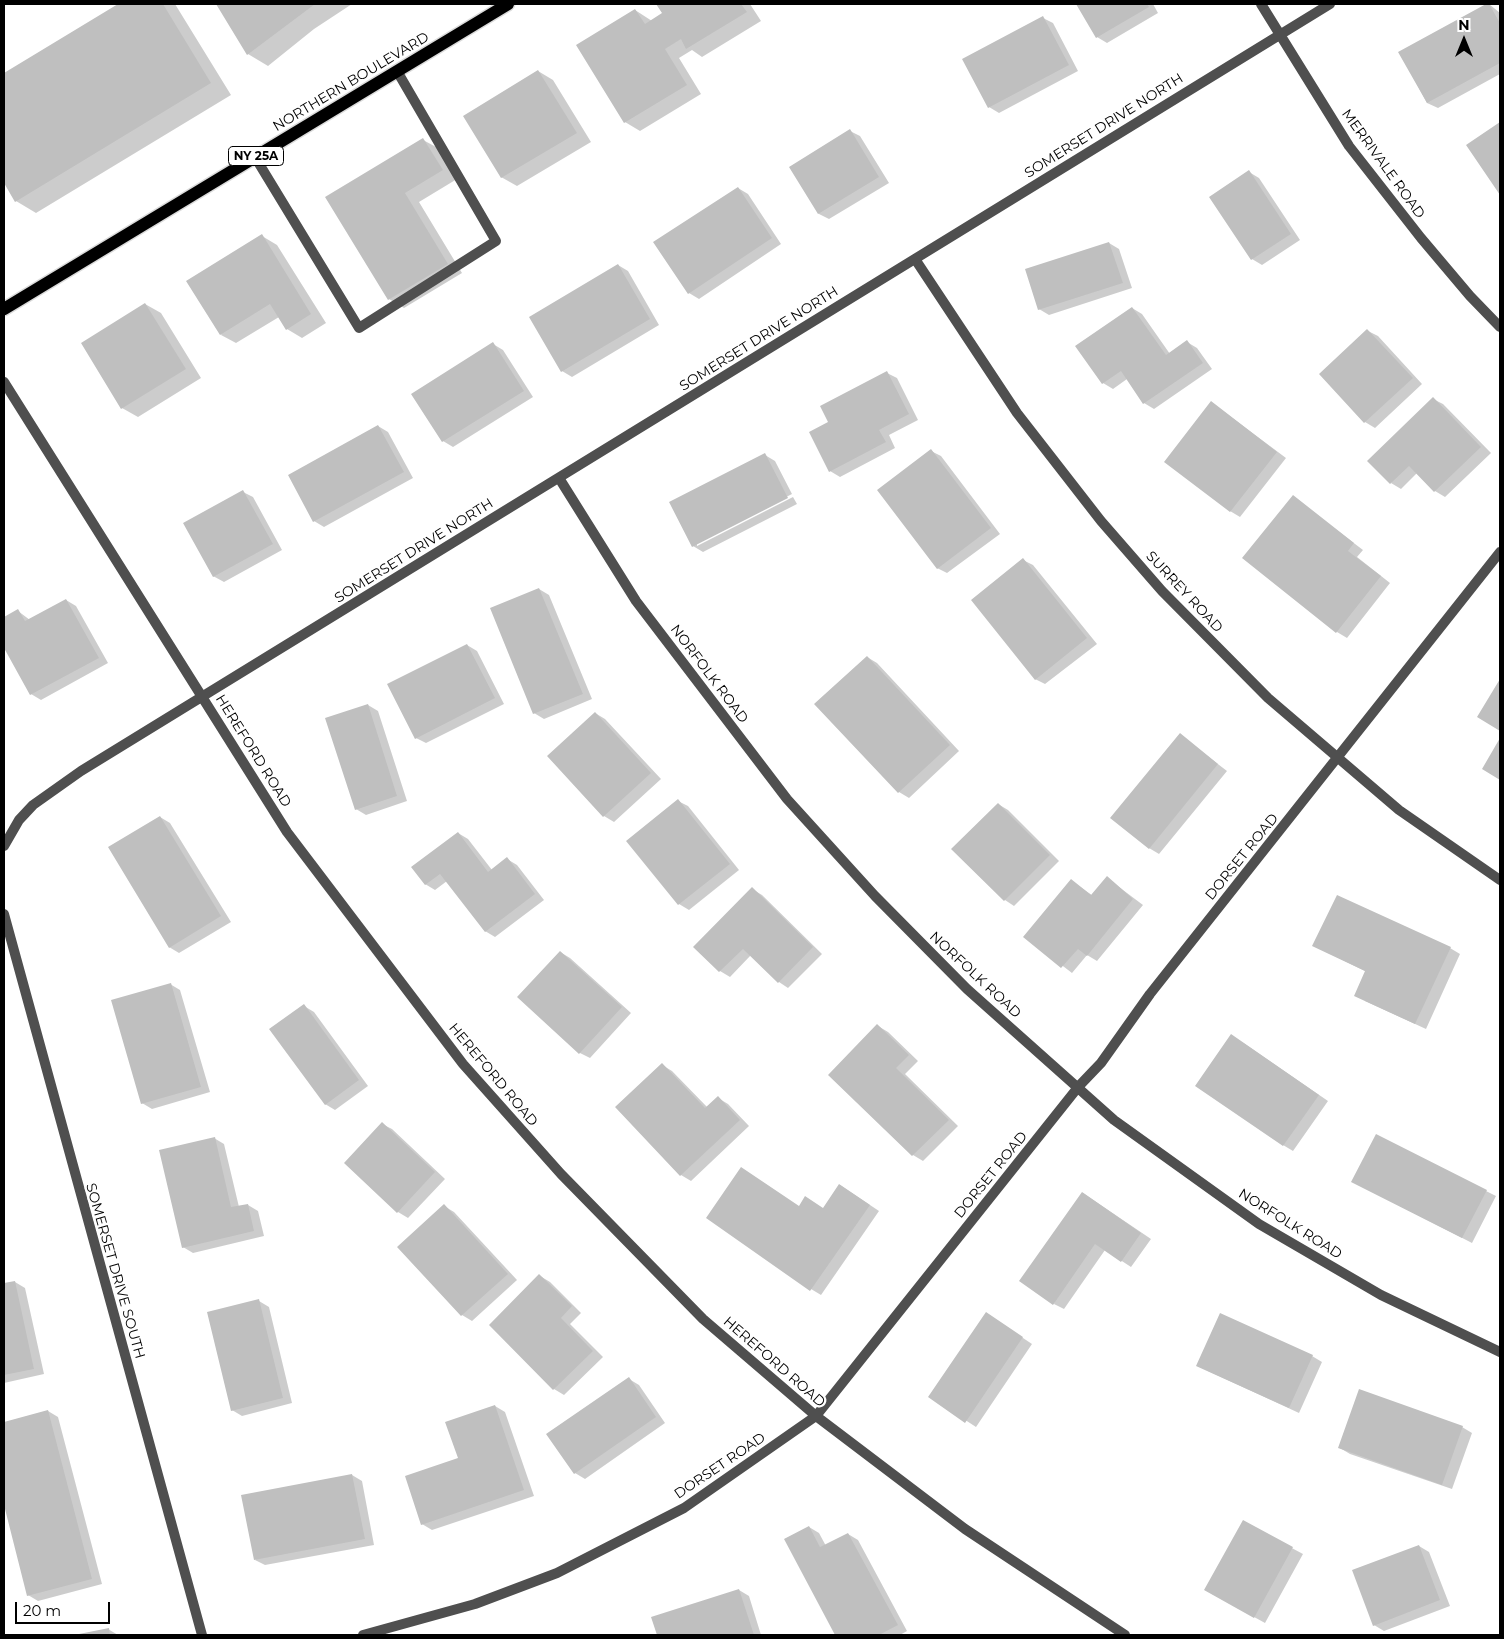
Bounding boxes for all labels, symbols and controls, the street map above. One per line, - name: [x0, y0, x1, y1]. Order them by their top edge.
- north arrow: [1439, 15, 1489, 65]
- text: N: [1458, 16, 1470, 34]
- street label: NORTHERN BOULEVARD: [270, 29, 432, 135]
- street label: SOMERSET DRIVE NORTH: [1022, 70, 1186, 182]
- street label: MERRIVALE ROAD: [1338, 106, 1428, 222]
- road number: NY 25A: [228, 146, 284, 166]
- street label: SOMERSET DRIVE NORTH: [677, 283, 841, 395]
- street label: SOMERSET DRIVE NORTH: [332, 495, 496, 607]
- street label: SURREY ROAD: [1142, 548, 1226, 636]
- street label: NORFOLK ROAD: [667, 621, 751, 727]
- street label: HEREFORD ROAD: [212, 692, 294, 810]
- street label: DORSET ROAD: [1202, 810, 1282, 904]
- street label: NORFOLK ROAD: [926, 928, 1024, 1022]
- street label: HEREFORD ROAD: [445, 1020, 541, 1130]
- street label: DORSET ROAD: [951, 1128, 1031, 1222]
- street label: SOMERSET DRIVE SOUTH: [82, 1181, 148, 1361]
- street label: NORFOLK ROAD: [1235, 1185, 1345, 1263]
- street label: HEREFORD ROAD: [720, 1313, 828, 1411]
- street label: DORSET ROAD: [671, 1429, 769, 1503]
- scale bar: [18, 1592, 112, 1624]
- text: 20 m: [23, 1601, 61, 1620]

